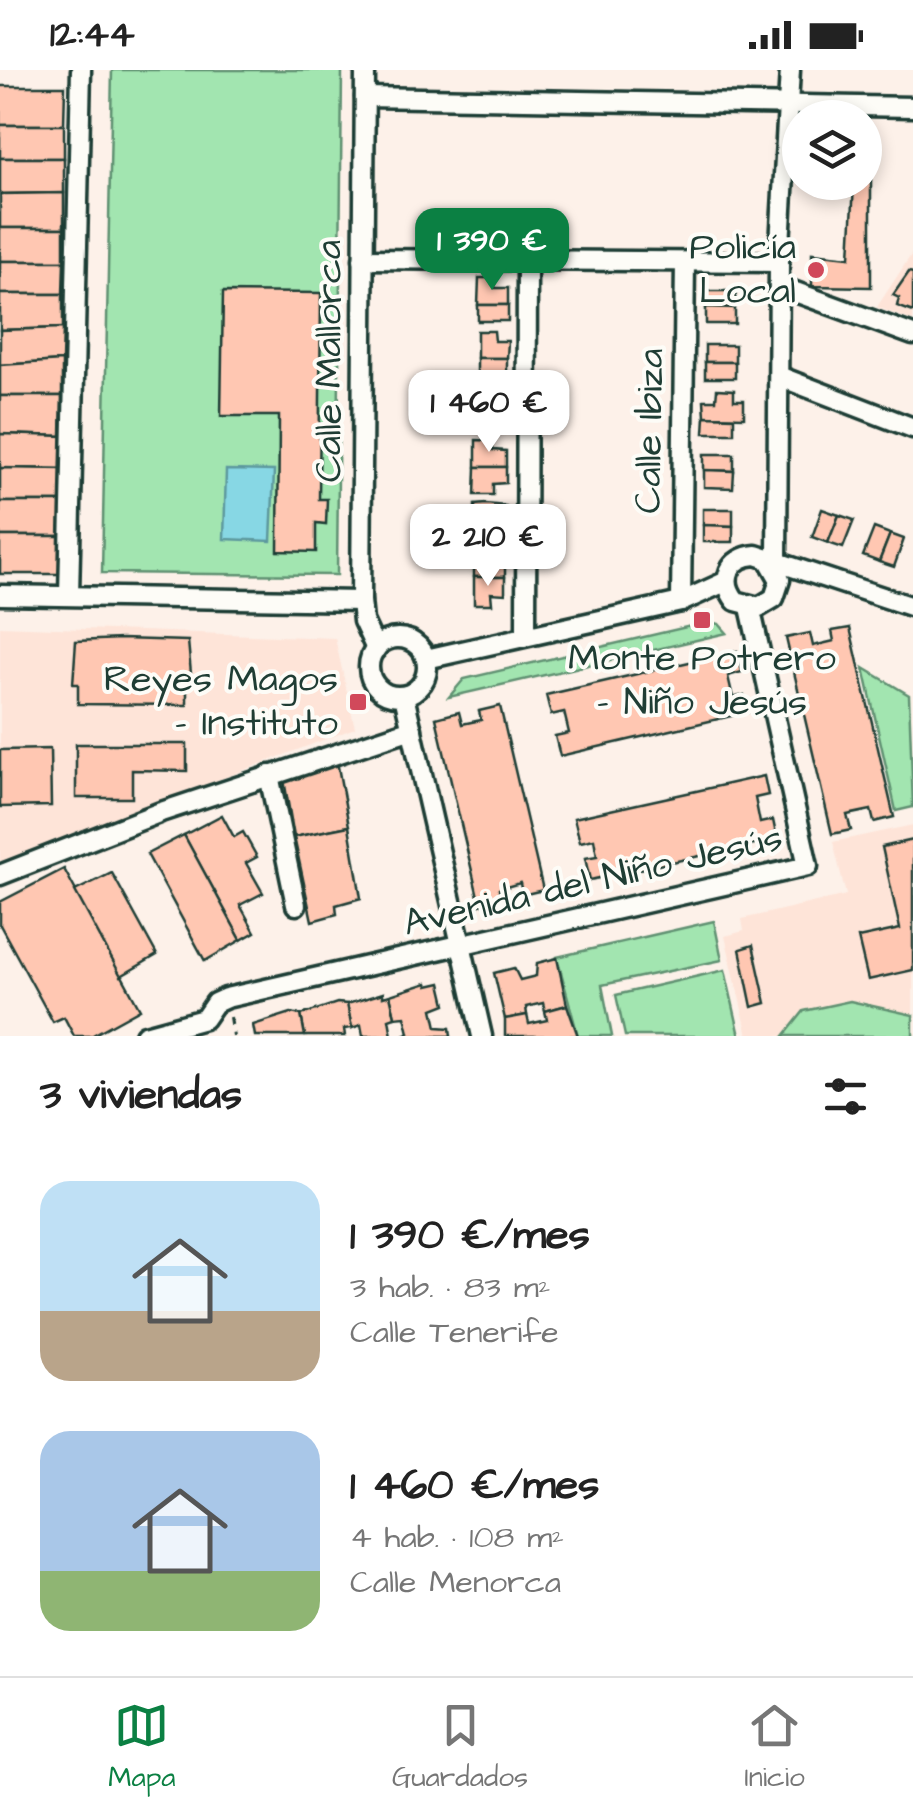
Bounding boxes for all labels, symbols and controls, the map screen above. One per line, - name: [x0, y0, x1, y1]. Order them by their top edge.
- text: 12:44: [50, 9, 135, 61]
- map controls: [782, 100, 882, 200]
- button: layers: [782, 100, 882, 200]
- pin: 1 390 €: [400, 208, 584, 293]
- text: 1 390 €: [437, 218, 547, 263]
- place label: Policía Local: [690, 222, 796, 318]
- street label: Calle Mallorca: [304, 240, 356, 482]
- marker: Policía Local: [805, 259, 827, 281]
- street label: Calle Ibiza: [623, 348, 677, 514]
- pin: 1 460 €: [397, 370, 581, 455]
- text: 1 460 €: [430, 380, 548, 425]
- pin: 2 210 €: [396, 504, 580, 589]
- text: 2 210 €: [432, 514, 544, 559]
- marker: Monte Potrero - Niño Jesús: [691, 609, 713, 631]
- place label: Monte Potrero - Niño Jesús: [568, 633, 836, 729]
- place label: Reyes Magos - Instituto: [104, 654, 338, 750]
- marker: Reyes Magos - Instituto: [347, 691, 369, 713]
- street label: Avenida del Niño Jesús: [398, 812, 788, 950]
- text: 3 viviendas: [40, 1067, 242, 1125]
- icon: filters: [818, 1069, 873, 1124]
- text: 1 390 €/mes: [350, 1207, 590, 1265]
- icon: home: [120, 1221, 240, 1341]
- text: 3 hab. · 83 m²: [350, 1265, 551, 1310]
- text: Calle Tenerife: [350, 1310, 559, 1355]
- text: 1 460 €/mes: [350, 1457, 599, 1515]
- icon: home: [120, 1471, 240, 1591]
- text: 4 hab. · 108 m²: [350, 1515, 564, 1560]
- text: Calle Menorca: [350, 1560, 561, 1605]
- tab: Mapa: [108, 1698, 176, 1797]
- tab: Guardados: [392, 1698, 528, 1797]
- tab: Inicio: [745, 1698, 805, 1797]

